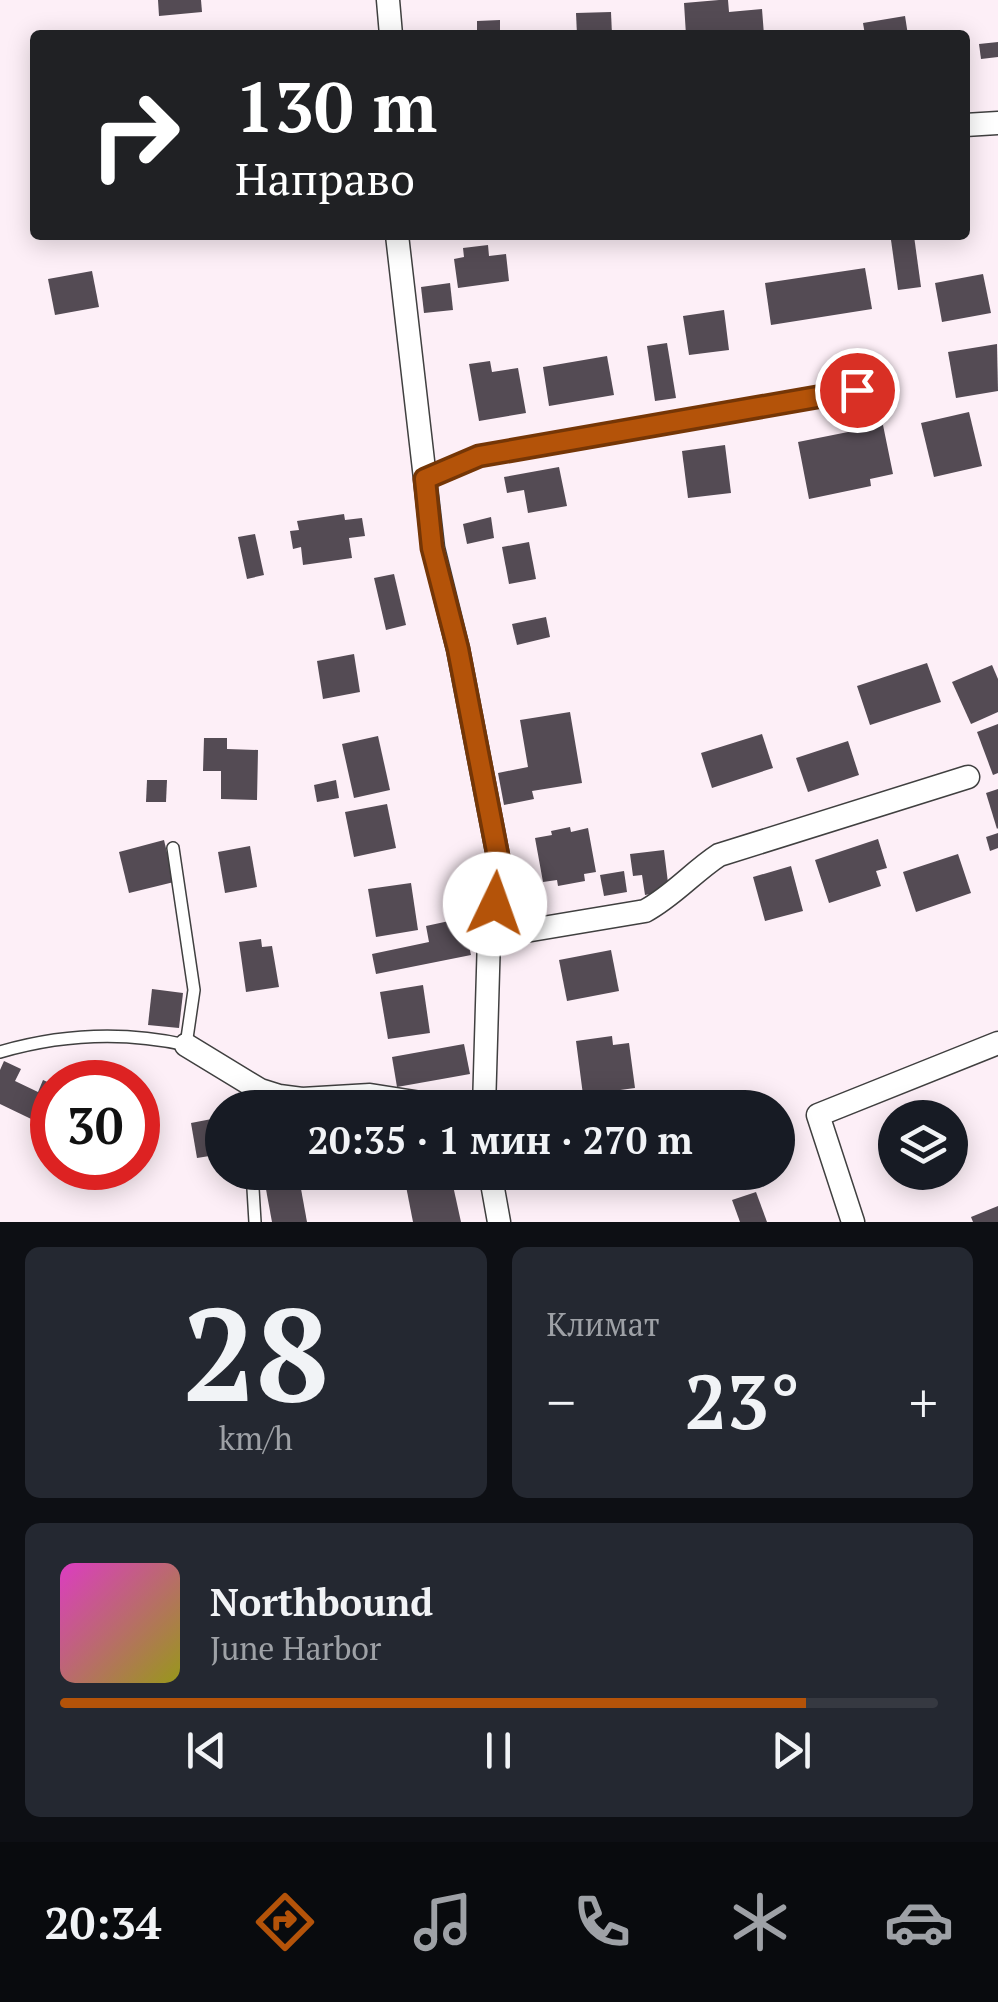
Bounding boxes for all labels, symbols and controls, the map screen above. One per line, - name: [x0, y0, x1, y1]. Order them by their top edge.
- text: 130 m: [235, 59, 437, 152]
- icon: right: [70, 70, 200, 200]
- text: Направо: [235, 148, 415, 208]
- pin: [815, 348, 900, 433]
- icon: arrive: [830, 363, 885, 418]
- position arrow: [443, 852, 547, 956]
- speed limit sign: 30: [30, 1060, 160, 1190]
- map controls: [878, 1100, 968, 1190]
- button: layers: [878, 1100, 968, 1190]
- text: 20:35 · 1 мин · 270 m: [307, 1115, 693, 1165]
- text: 28: [182, 1266, 329, 1438]
- text: Климат: [547, 1303, 660, 1345]
- text: 23°: [684, 1351, 800, 1450]
- text: −: [547, 1365, 576, 1438]
- text: +: [909, 1365, 938, 1438]
- text: km/h: [219, 1417, 293, 1459]
- text: Northbound: [210, 1577, 433, 1627]
- text: June Harbor: [210, 1627, 381, 1669]
- icon: previous: [179, 1723, 234, 1778]
- icon: pause: [471, 1723, 526, 1778]
- icon: next: [764, 1723, 819, 1778]
- icon: directions: [250, 1887, 320, 1957]
- icon: music: [408, 1887, 478, 1957]
- icon: phone: [567, 1887, 637, 1957]
- icon: climate: [725, 1887, 795, 1957]
- icon: car: [884, 1887, 954, 1957]
- text: 20:34: [44, 1892, 161, 1952]

